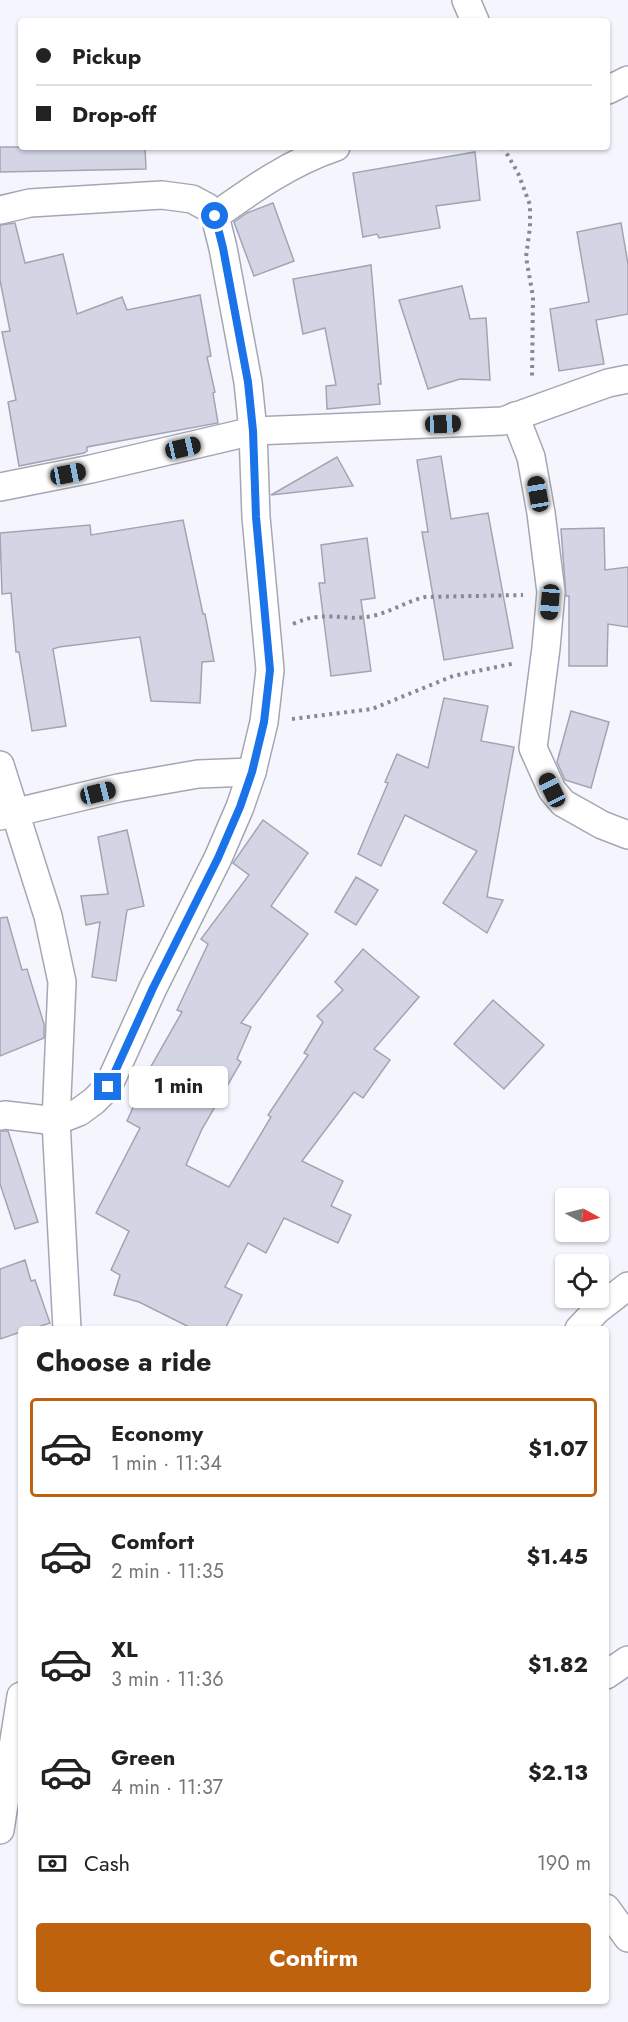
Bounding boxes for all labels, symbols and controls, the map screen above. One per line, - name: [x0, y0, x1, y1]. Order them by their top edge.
- text: Pickup: [72, 40, 141, 72]
- text: Drop-off: [72, 98, 156, 130]
- route start: [201, 202, 228, 229]
- car: [425, 414, 461, 434]
- car: [163, 435, 203, 461]
- car: [49, 462, 87, 486]
- car: [526, 475, 550, 513]
- car: [539, 583, 561, 621]
- car: [536, 770, 568, 810]
- car: [78, 780, 118, 806]
- callout: 1 min: [129, 1066, 228, 1108]
- text: 1 min: [154, 1072, 203, 1101]
- route end: [94, 1073, 121, 1100]
- north arrow: [555, 1188, 609, 1242]
- map controls: [555, 1188, 609, 1308]
- button: locate: [555, 1254, 609, 1308]
- text: Choose a ride: [36, 1342, 211, 1381]
- text: Economy: [111, 1417, 203, 1449]
- icon: car: [39, 1421, 93, 1475]
- text: $1.07: [528, 1432, 588, 1464]
- text: 1 min · 11:34: [111, 1449, 222, 1478]
- text: Comfort: [111, 1525, 194, 1557]
- icon: car: [39, 1529, 93, 1583]
- text: $1.45: [526, 1540, 588, 1572]
- text: 2 min · 11:35: [111, 1557, 224, 1586]
- text: XL: [111, 1633, 138, 1665]
- icon: car: [39, 1637, 93, 1691]
- text: $1.82: [528, 1648, 588, 1680]
- text: 3 min · 11:36: [111, 1665, 224, 1694]
- text: Green: [111, 1741, 175, 1773]
- icon: car: [39, 1745, 93, 1799]
- text: $2.13: [528, 1756, 588, 1788]
- text: 4 min · 11:37: [111, 1773, 223, 1802]
- icon: cash: [36, 1847, 69, 1880]
- text: Cash: [84, 1847, 130, 1879]
- text: 190 m: [537, 1849, 591, 1878]
- button: Confirm: [36, 1923, 591, 1992]

